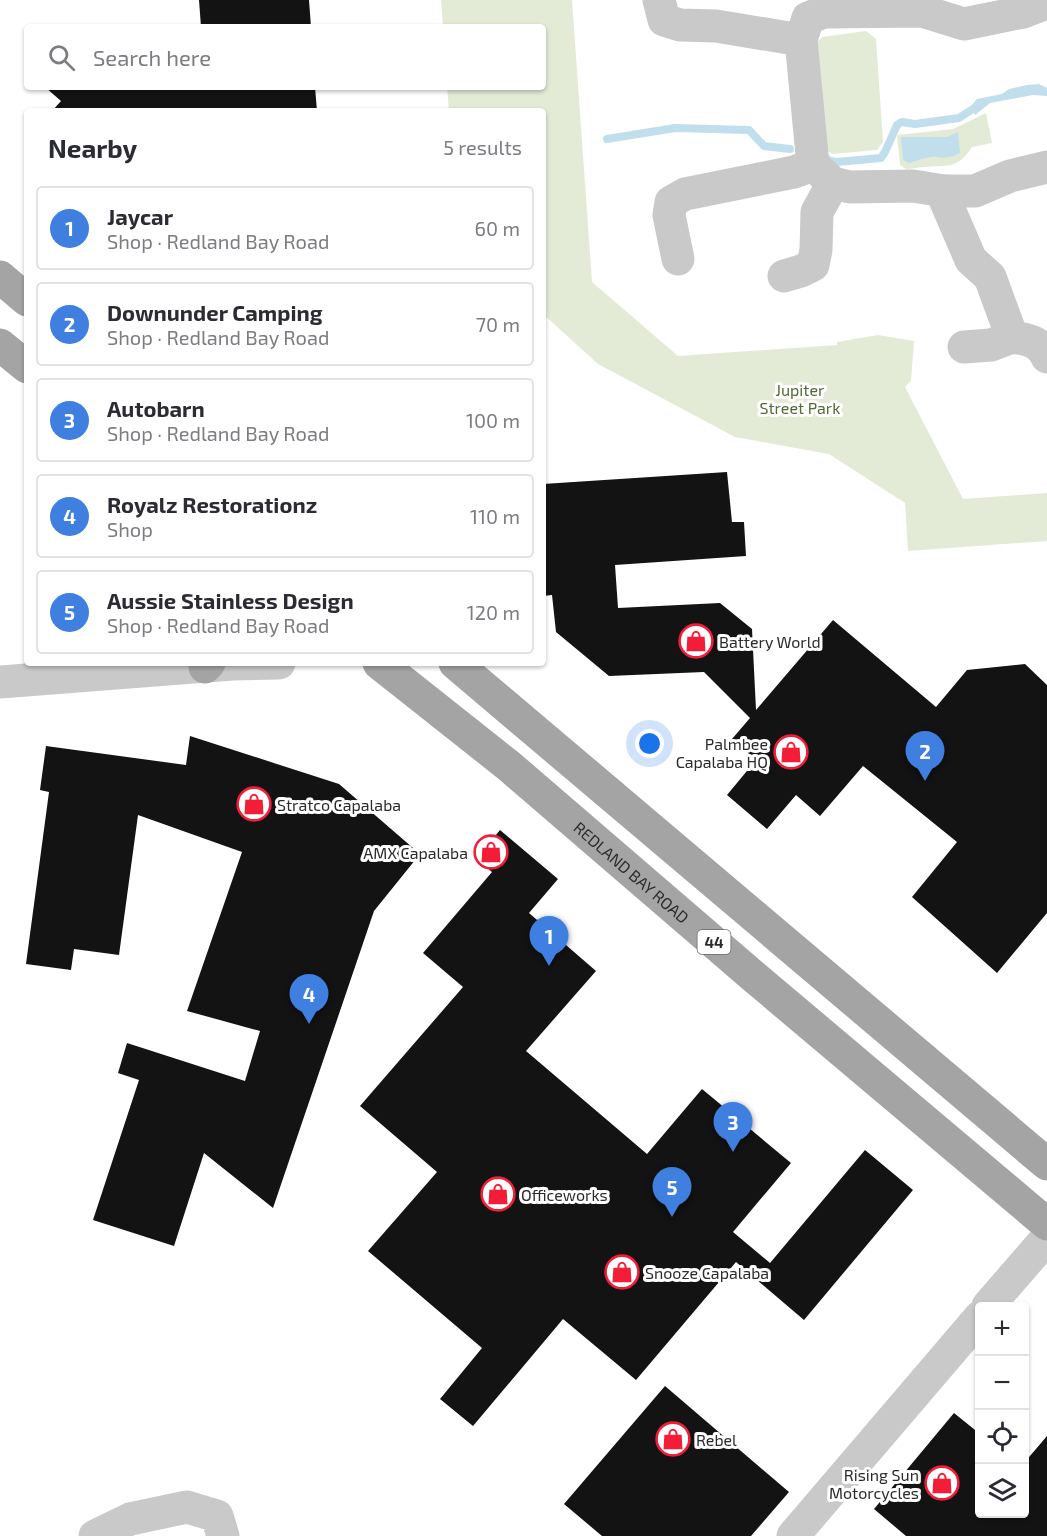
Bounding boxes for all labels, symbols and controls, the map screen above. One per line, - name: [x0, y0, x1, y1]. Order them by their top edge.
- search box: [24, 24, 546, 90]
- icon: search: [45, 41, 78, 74]
- text: Search here: [93, 44, 211, 70]
- text: Nearby: [48, 132, 137, 163]
- text: 5 results: [443, 135, 522, 159]
- text: Jaycar: [107, 203, 173, 229]
- text: 1: [65, 216, 74, 240]
- text: 60 m: [475, 216, 520, 240]
- text: Shop · Redland Bay Road: [107, 229, 329, 253]
- text: Downunder Camping: [107, 299, 322, 325]
- text: 2: [64, 312, 75, 336]
- text: 70 m: [476, 312, 520, 336]
- text: Shop · Redland Bay Road: [107, 325, 329, 349]
- park label: Jupiter Street Park: [760, 380, 840, 417]
- text: Autobarn: [107, 395, 205, 421]
- text: 3: [64, 408, 75, 432]
- text: 100 m: [466, 408, 520, 432]
- text: Shop · Redland Bay Road: [107, 421, 329, 445]
- text: Royalz Restorationz: [107, 491, 317, 517]
- text: 4: [63, 504, 76, 528]
- text: 110 m: [470, 504, 520, 528]
- text: Shop: [107, 517, 153, 541]
- text: Aussie Stainless Design: [107, 587, 354, 613]
- text: 5: [64, 600, 75, 624]
- text: 120 m: [467, 600, 520, 624]
- text: Shop · Redland Bay Road: [107, 613, 329, 637]
- shop icon: Battery World: [678, 623, 714, 659]
- place label: Battery World: [719, 632, 821, 651]
- your location: [635, 729, 664, 758]
- pin: 2: [906, 732, 944, 781]
- place label: Palmbee Capalaba HQ: [676, 734, 768, 772]
- shop icon: Palmbee Capalaba HQ: [773, 734, 809, 770]
- shop icon: Stratco Capalaba: [236, 786, 272, 822]
- place label: Stratco Capalaba: [277, 795, 401, 814]
- street label: REDLAND BAY ROAD: [571, 817, 693, 926]
- shop icon: AMX Capalaba: [473, 834, 509, 870]
- place label: AMX Capalaba: [363, 843, 468, 862]
- pin: 1: [530, 916, 568, 966]
- road number: 44: [698, 930, 730, 954]
- pin: 4: [290, 974, 328, 1024]
- pin: 3: [714, 1102, 752, 1152]
- pin: 5: [652, 1168, 692, 1217]
- shop icon: Officeworks: [480, 1176, 516, 1212]
- place label: Officeworks: [521, 1185, 608, 1204]
- shop icon: Snooze Capalaba: [604, 1254, 640, 1290]
- place label: Snooze Capalaba: [645, 1263, 769, 1282]
- map controls: [975, 1302, 1029, 1518]
- button: +: [975, 1302, 1029, 1356]
- button: −: [975, 1356, 1029, 1410]
- button: locate: [975, 1410, 1029, 1464]
- shop icon: Rebel: [655, 1421, 691, 1457]
- place label: Rebel: [696, 1430, 737, 1449]
- button: layers: [975, 1464, 1029, 1518]
- place label: Rising Sun Motorcycles: [829, 1465, 919, 1502]
- shop icon: Rising Sun Motorcycles: [924, 1465, 960, 1501]

